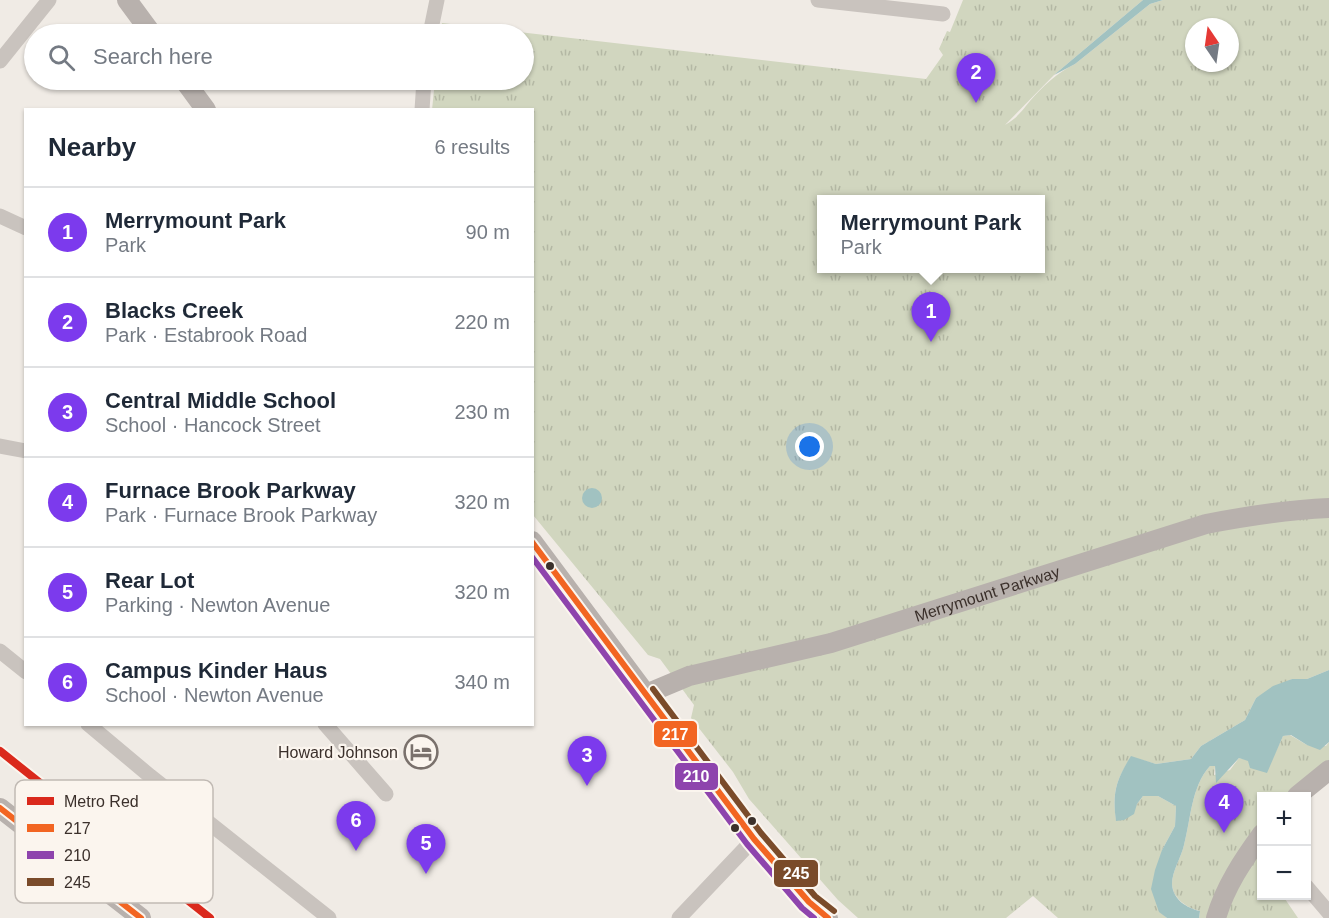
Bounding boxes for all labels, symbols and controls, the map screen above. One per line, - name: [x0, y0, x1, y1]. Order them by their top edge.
- north arrow: [1185, 18, 1239, 72]
- search box: [24, 24, 534, 90]
- icon: search: [45, 41, 78, 74]
- text: Search here: [93, 44, 213, 69]
- pin: 2: [956, 54, 996, 103]
- text: Nearby: [48, 132, 136, 162]
- text: 6 results: [434, 136, 510, 158]
- popup: [817, 195, 1045, 273]
- text: Merrymount Park: [105, 208, 286, 233]
- text: Merrymount Park: [841, 210, 1021, 235]
- text: 1: [62, 221, 73, 243]
- text: 90 m: [466, 221, 510, 243]
- text: Park: [105, 234, 146, 256]
- text: Park: [841, 236, 882, 258]
- pin: 1: [912, 292, 950, 342]
- text: Blacks Creek: [105, 298, 243, 323]
- text: 2: [62, 311, 73, 333]
- text: 220 m: [454, 311, 510, 333]
- text: Park · Estabrook Road: [105, 324, 307, 346]
- text: Central Middle School: [105, 388, 336, 413]
- text: 3: [62, 401, 73, 423]
- text: 230 m: [454, 401, 510, 423]
- text: School · Hancock Street: [105, 414, 321, 436]
- your location: [795, 432, 824, 461]
- text: Furnace Brook Parkway: [105, 478, 356, 503]
- text: 4: [62, 491, 73, 513]
- text: 320 m: [454, 491, 510, 513]
- text: Park · Furnace Brook Parkway: [105, 504, 377, 526]
- unlabelled marker: [544, 560, 556, 572]
- street label: Merrymount Parkway: [912, 563, 1062, 625]
- text: Rear Lot: [105, 568, 194, 593]
- text: 5: [62, 581, 73, 603]
- text: 320 m: [454, 581, 510, 603]
- text: Parking · Newton Avenue: [105, 594, 330, 616]
- text: Campus Kinder Haus: [105, 658, 328, 683]
- text: 6: [62, 671, 73, 693]
- text: 340 m: [454, 671, 510, 693]
- text: School · Newton Avenue: [105, 684, 324, 706]
- line badge: 217: [653, 720, 698, 748]
- text: 217: [662, 726, 688, 743]
- hotel icon: Howard Johnson: [403, 734, 439, 770]
- pin: 3: [568, 736, 606, 786]
- place label: Howard Johnson: [278, 744, 398, 761]
- line badge: 210: [674, 762, 719, 791]
- text: 210: [683, 768, 709, 785]
- legend: [15, 780, 213, 903]
- pin: 4: [1204, 784, 1244, 833]
- map controls: [1257, 792, 1311, 900]
- button: +: [1257, 792, 1311, 846]
- text: Metro Red: [64, 793, 139, 810]
- pin: 6: [336, 802, 376, 851]
- unlabelled marker: [746, 815, 758, 827]
- text: 217: [64, 820, 91, 837]
- unlabelled marker: [729, 822, 741, 834]
- pin: 5: [406, 824, 446, 874]
- button: −: [1257, 846, 1311, 900]
- text: 210: [64, 847, 91, 864]
- line badge: 245: [773, 859, 819, 888]
- text: 245: [783, 865, 809, 882]
- text: 245: [64, 874, 91, 891]

